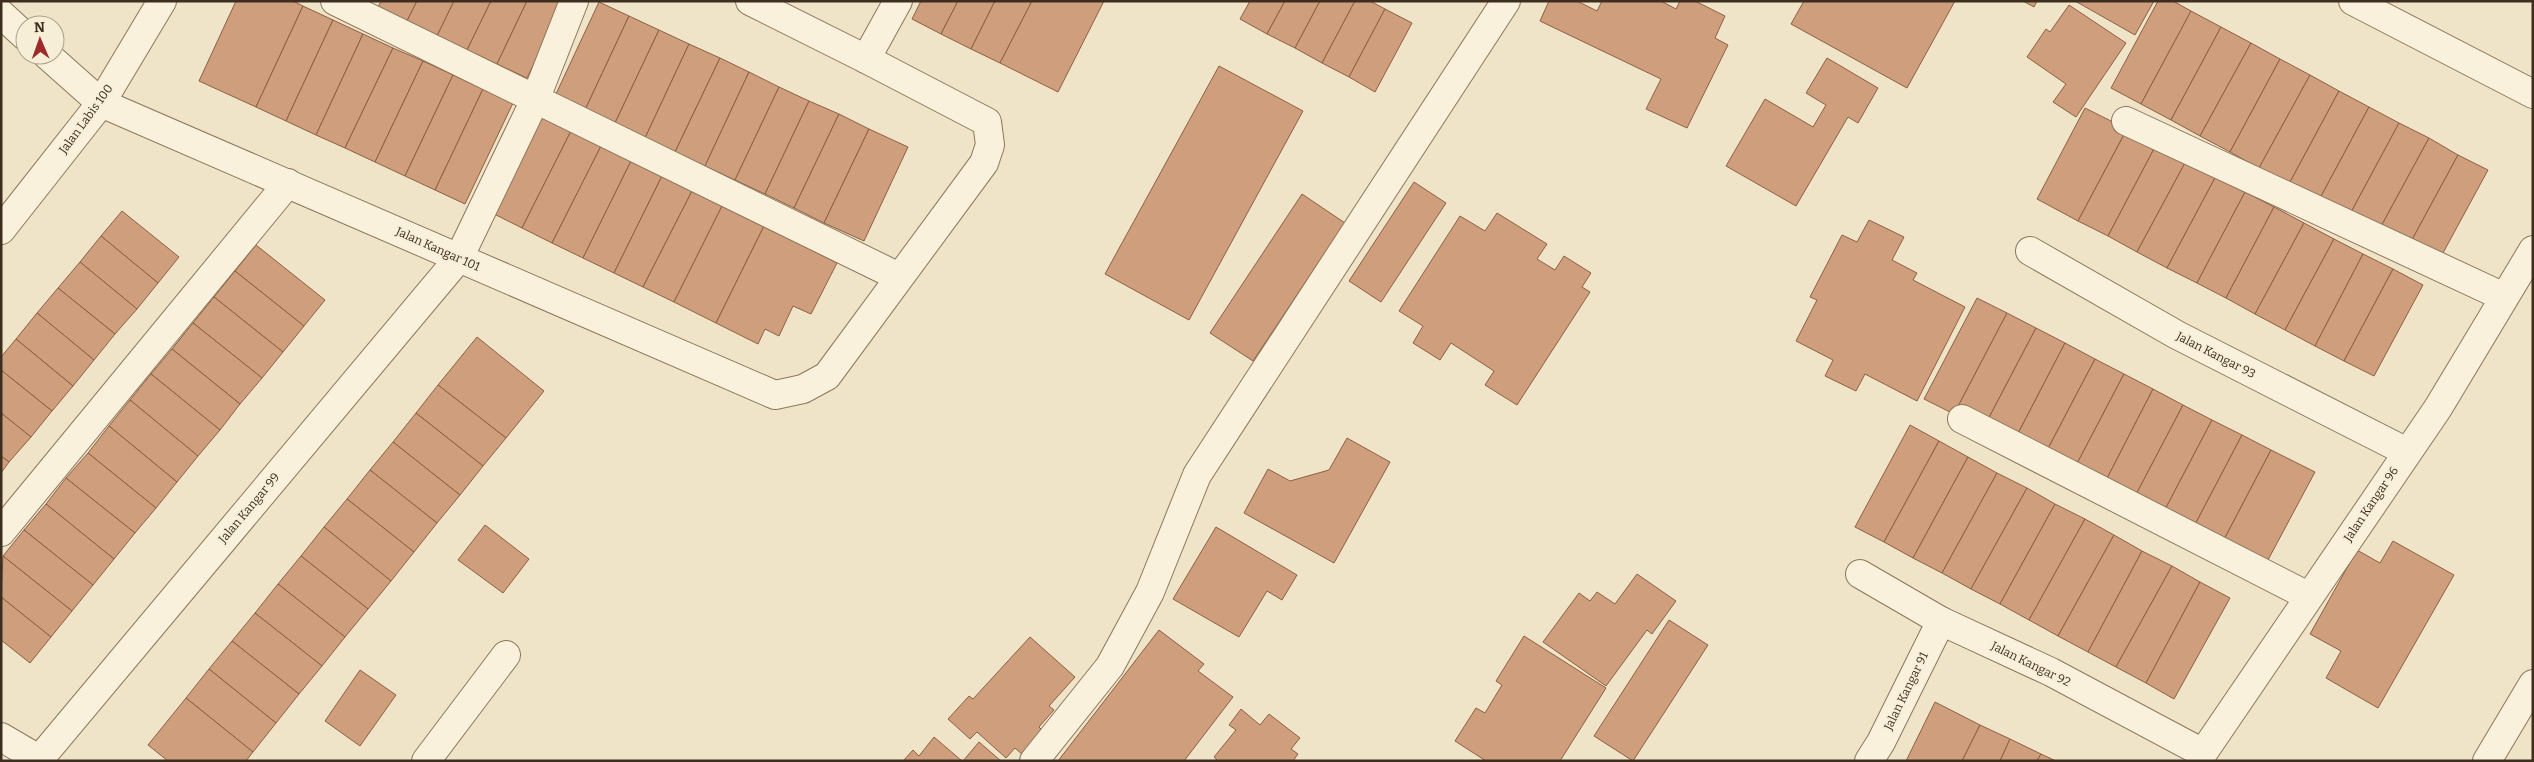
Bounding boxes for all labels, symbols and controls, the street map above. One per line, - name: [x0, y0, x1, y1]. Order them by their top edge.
- north arrow: [15, 15, 65, 65]
- text: N: [34, 19, 45, 36]
- street label: Jalan Labis 100: [56, 82, 116, 157]
- street label: Jalan Kangar 101: [393, 224, 482, 274]
- street label: Jalan Kangar 93: [2173, 329, 2258, 381]
- street label: Jalan Kangar 96: [2340, 464, 2401, 545]
- street label: Jalan Kangar 99: [215, 470, 282, 547]
- street label: Jalan Kangar 92: [1988, 638, 2073, 689]
- street label: Jalan Kangar 91: [1881, 650, 1931, 733]

